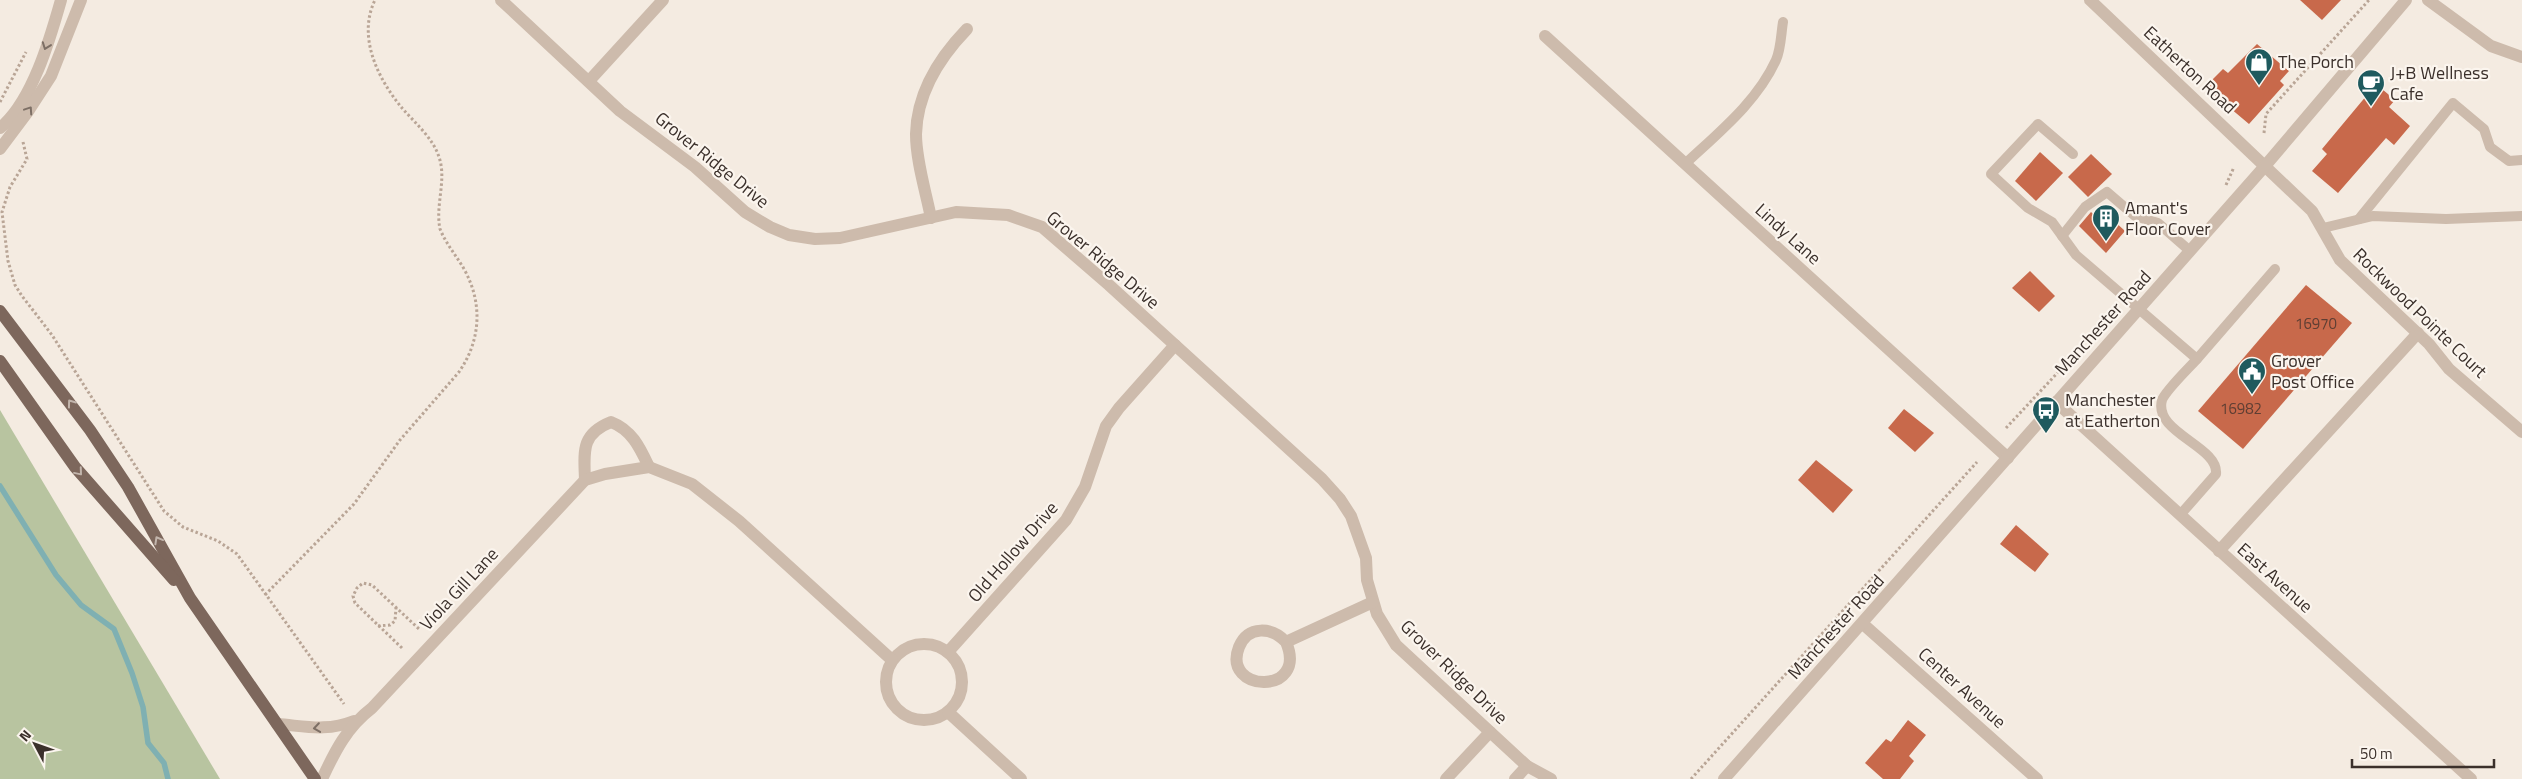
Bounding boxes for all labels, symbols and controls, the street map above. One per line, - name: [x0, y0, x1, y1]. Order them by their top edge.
- street label: Eatherton Road: [2138, 19, 2243, 120]
- one-way arrow: [42, 41, 52, 50]
- shop icon: The Porch: [2244, 47, 2274, 86]
- place label: The Porch: [2278, 48, 2354, 75]
- place label: J+B Wellness Cafe: [2390, 59, 2489, 107]
- cafe icon: J+B Wellness Cafe: [2356, 68, 2386, 107]
- street label: Grover Ridge Drive: [649, 105, 775, 214]
- one-way arrow: [23, 106, 32, 115]
- place label: Amant's Floor Cover: [2125, 194, 2211, 242]
- street label: Lindy Lane: [1749, 197, 1827, 271]
- building icon: Amant's Floor Cover: [2091, 203, 2121, 242]
- street label: Grover Ridge Drive: [1041, 204, 1166, 315]
- street label: Rockwood Pointe Court: [2347, 241, 2494, 384]
- street label: Manchester Road: [2048, 264, 2157, 381]
- house number: 16970: [2295, 312, 2337, 335]
- place label: Grover Post Office: [2271, 347, 2354, 395]
- public building icon: Grover Post Office: [2237, 356, 2267, 395]
- place label: Manchester at Eatherton: [2065, 386, 2160, 434]
- bus stop icon: Manchester at Eatherton: [2031, 395, 2061, 434]
- house number: 16982: [2220, 397, 2262, 420]
- one-way arrow: [68, 399, 77, 409]
- one-way arrow: [74, 466, 82, 475]
- street label: Old Hollow Drive: [961, 495, 1064, 608]
- street label: East Avenue: [2231, 536, 2319, 619]
- one-way arrow: [154, 537, 164, 546]
- street label: Viola Gill Lane: [413, 541, 504, 636]
- street label: Manchester Road: [1781, 568, 1890, 685]
- street label: Grover Ridge Drive: [1394, 613, 1514, 730]
- street label: Center Avenue: [1912, 641, 2012, 735]
- north arrow: [10, 719, 60, 769]
- one-way arrow: [313, 722, 321, 733]
- text: N: [14, 725, 36, 746]
- scale bar: [2352, 736, 2494, 768]
- text: 50 m: [2360, 742, 2393, 765]

